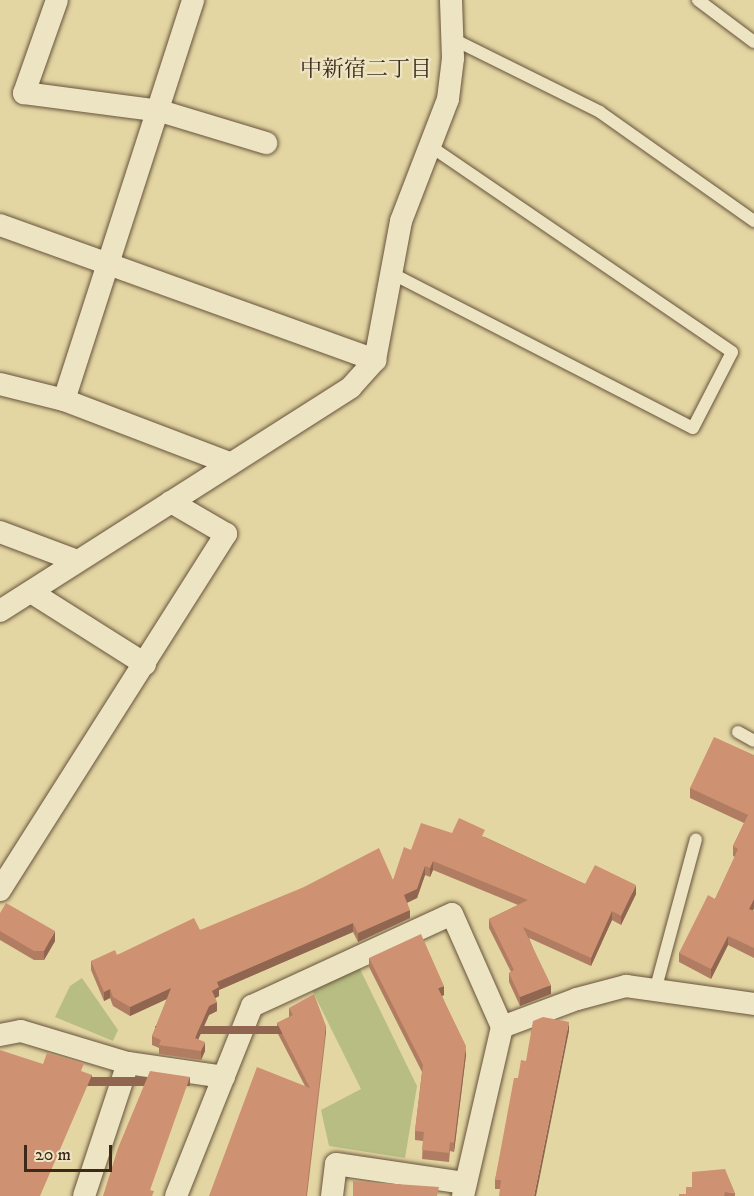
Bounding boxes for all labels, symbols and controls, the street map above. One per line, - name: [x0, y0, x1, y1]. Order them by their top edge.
- district label: 中新宿二丁目: [300, 57, 432, 83]
- scale bar: [27, 1133, 116, 1171]
- text: 20 m: [35, 1144, 71, 1166]

